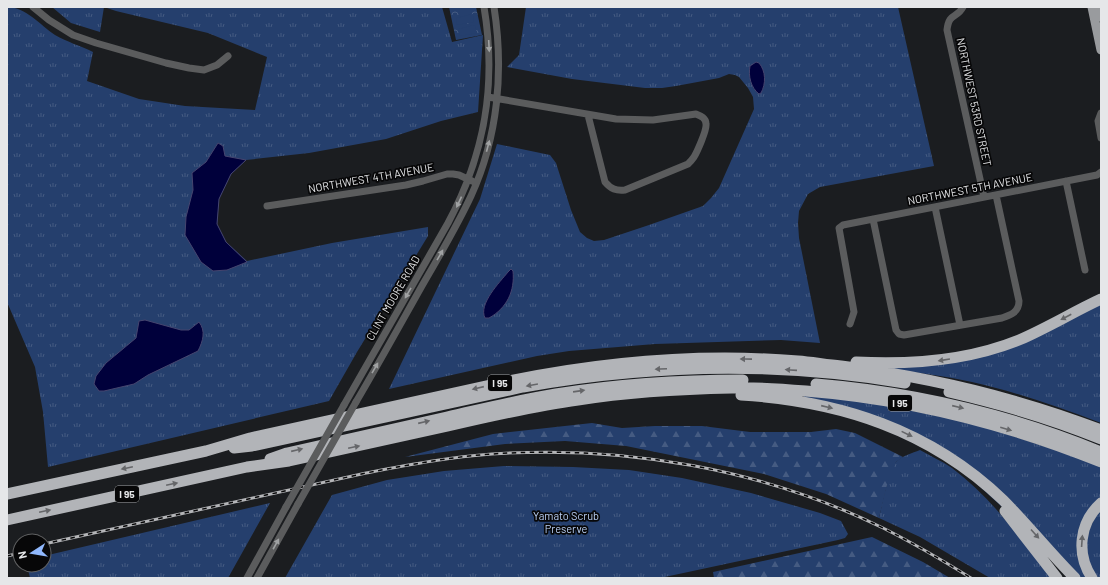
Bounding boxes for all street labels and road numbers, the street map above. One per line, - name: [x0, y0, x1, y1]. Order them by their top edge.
- street label: NORTHWEST 53RD STREET: [955, 36, 994, 167]
- street label: NORTHWEST 4TH AVENUE: [307, 160, 435, 195]
- street label: NORTHWEST 5TH AVENUE: [906, 170, 1034, 207]
- street label: CLINT MOORE ROAD: [363, 253, 422, 343]
- road number: I 95: [488, 375, 512, 391]
- road number: I 95: [888, 395, 912, 411]
- road number: I 95: [115, 486, 139, 502]

